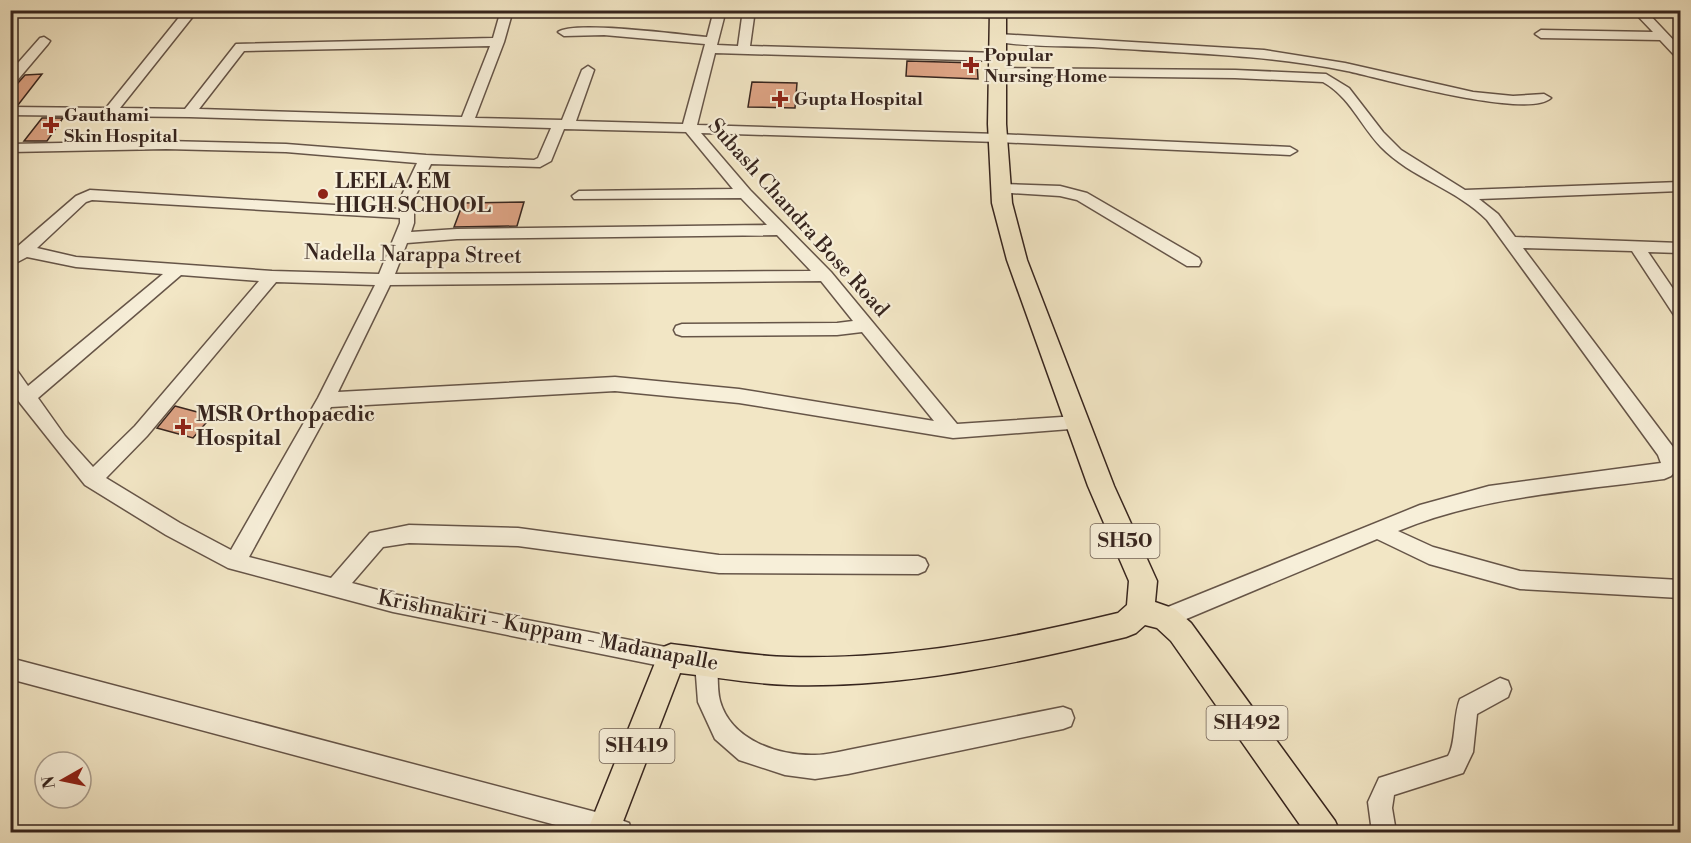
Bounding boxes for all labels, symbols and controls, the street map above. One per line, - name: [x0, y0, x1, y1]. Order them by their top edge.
- place label: Popular Nursing Home: [984, 44, 1108, 88]
- marker: Popular Nursing Home: [962, 56, 980, 74]
- place label: Gupta Hospital: [794, 88, 923, 111]
- marker: Gupta Hospital: [771, 90, 789, 108]
- place label: Gauthami Skin Hospital: [64, 104, 178, 148]
- street label: Subash Chandra Bose Road: [702, 113, 894, 323]
- marker: Gauthami Skin Hospital: [42, 116, 60, 134]
- place label: LEELA. EM HIGH SCHOOL: [335, 169, 491, 219]
- marker: LEELA. EM HIGH SCHOOL: [316, 187, 330, 201]
- street label: Nadella Narappa Street: [304, 240, 523, 270]
- place label: MSR Orthopaedic Hospital: [196, 402, 375, 452]
- marker: MSR Orthopaedic Hospital: [174, 418, 192, 436]
- road number: SH50: [1090, 524, 1160, 558]
- street label: Krishnakiri - Kuppam - Madanapalle: [375, 585, 721, 677]
- road number: SH492: [1206, 706, 1288, 740]
- road number: SH419: [600, 729, 674, 763]
- north arrow: [33, 750, 93, 810]
- text: N: [38, 774, 60, 790]

